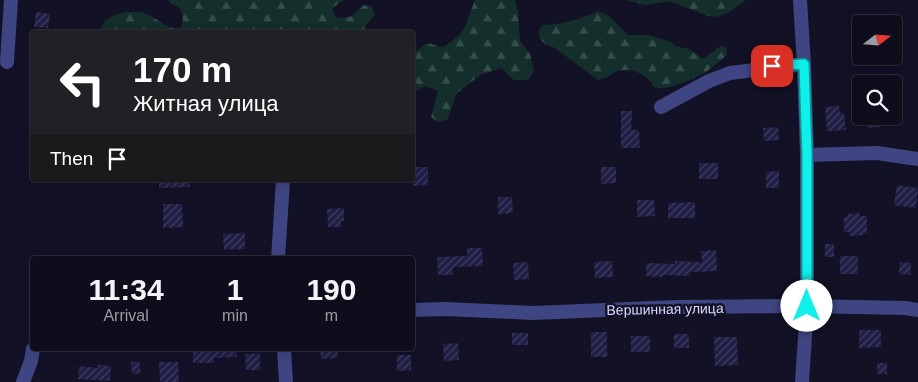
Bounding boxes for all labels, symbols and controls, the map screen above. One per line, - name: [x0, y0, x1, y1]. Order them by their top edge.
- north arrow: [852, 15, 902, 65]
- map controls: [852, 15, 902, 125]
- pin: [751, 45, 793, 87]
- icon: left: [50, 50, 115, 115]
- text: 170 m: [133, 50, 232, 89]
- icon: arrive: [758, 52, 786, 80]
- button: search: [852, 75, 902, 125]
- text: Житная улица: [133, 91, 279, 116]
- icon: arrive: [103, 145, 131, 173]
- text: Then: [50, 148, 93, 169]
- text: 11:34: [89, 273, 164, 306]
- text: 1: [227, 273, 243, 306]
- text: 190: [306, 273, 356, 306]
- position arrow: [780, 279, 832, 331]
- street label: Вершинная улица: [606, 300, 724, 318]
- text: Arrival: [103, 307, 149, 324]
- text: min: [222, 307, 248, 324]
- text: m: [325, 307, 338, 324]

